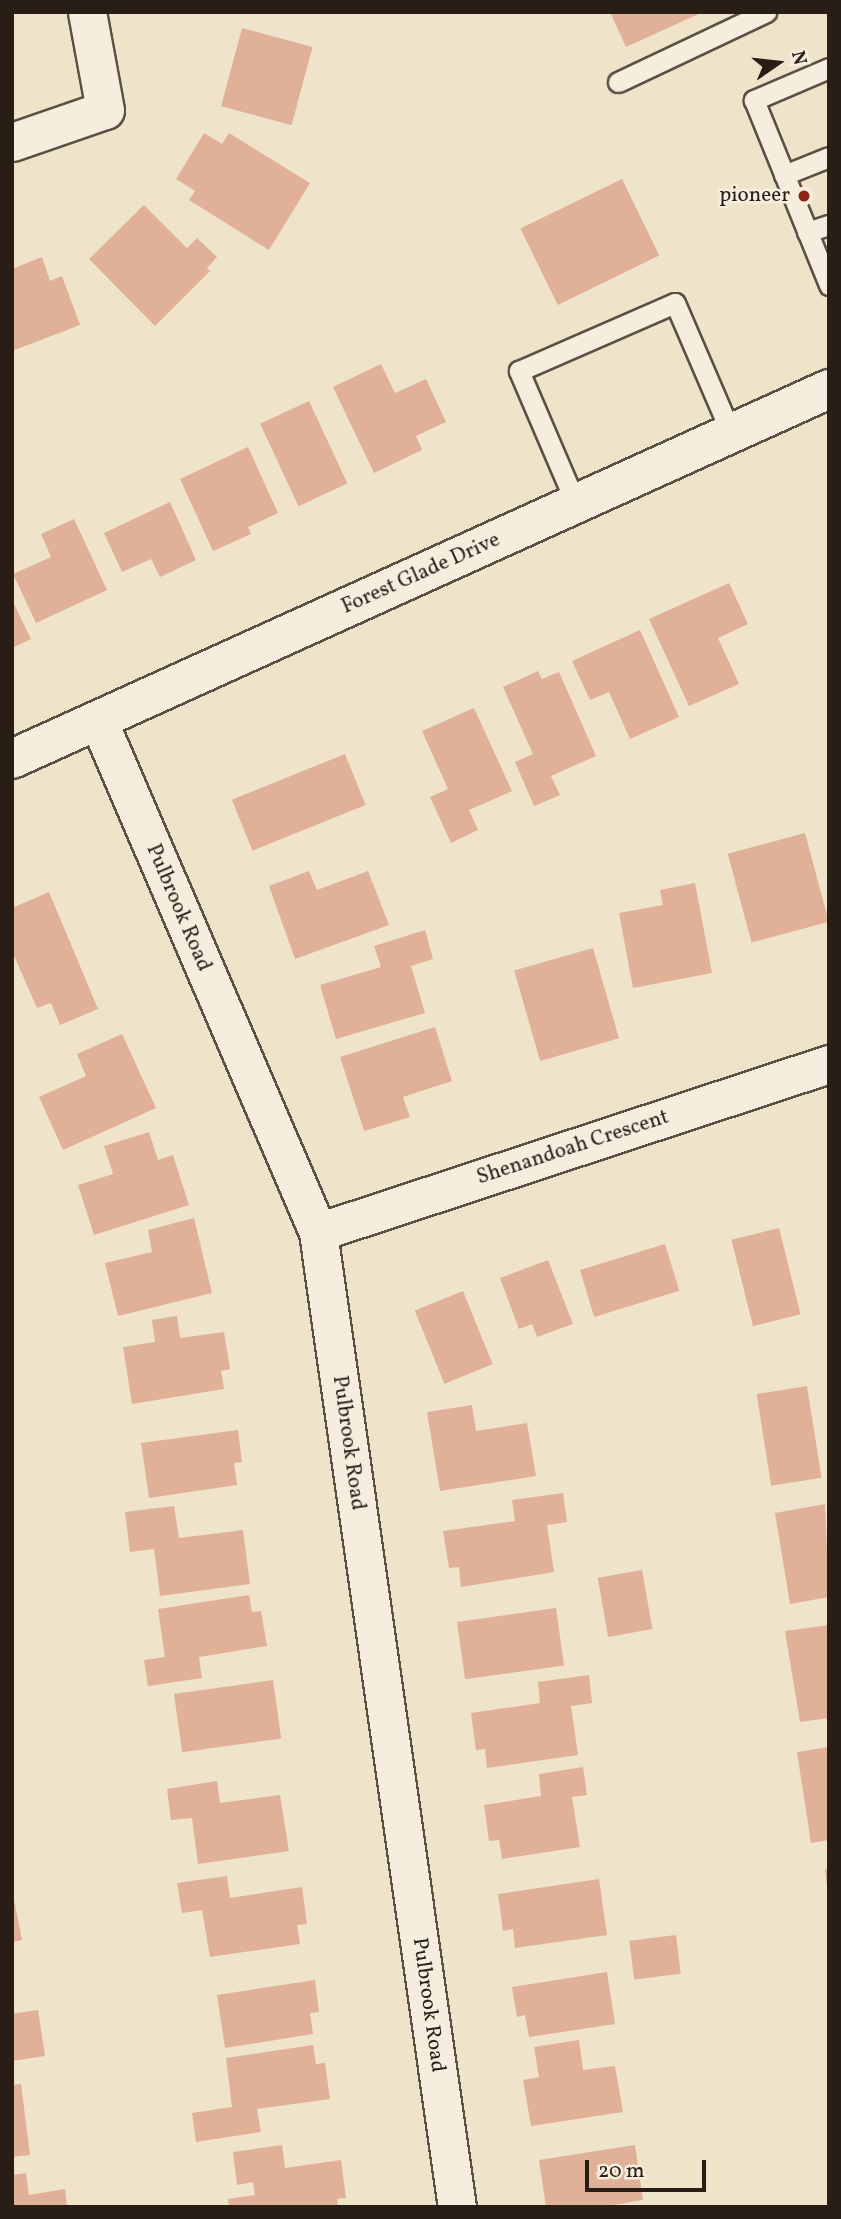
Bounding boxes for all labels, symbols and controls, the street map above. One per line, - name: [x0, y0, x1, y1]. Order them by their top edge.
- north arrow: [743, 28, 813, 98]
- text: N: [784, 48, 813, 68]
- place label: pioneer: [719, 183, 790, 209]
- marker: pioneer: [796, 188, 812, 204]
- street label: Forest Glade Drive: [338, 528, 504, 620]
- street label: Pulbrook Road: [140, 841, 216, 975]
- street label: Shenandoah Crescent: [474, 1105, 672, 1191]
- street label: Pulbrook Road: [326, 1374, 370, 1512]
- street label: Pulbrook Road: [406, 1936, 450, 2074]
- scale bar: [589, 2146, 710, 2190]
- text: 20 m: [598, 2157, 644, 2186]

